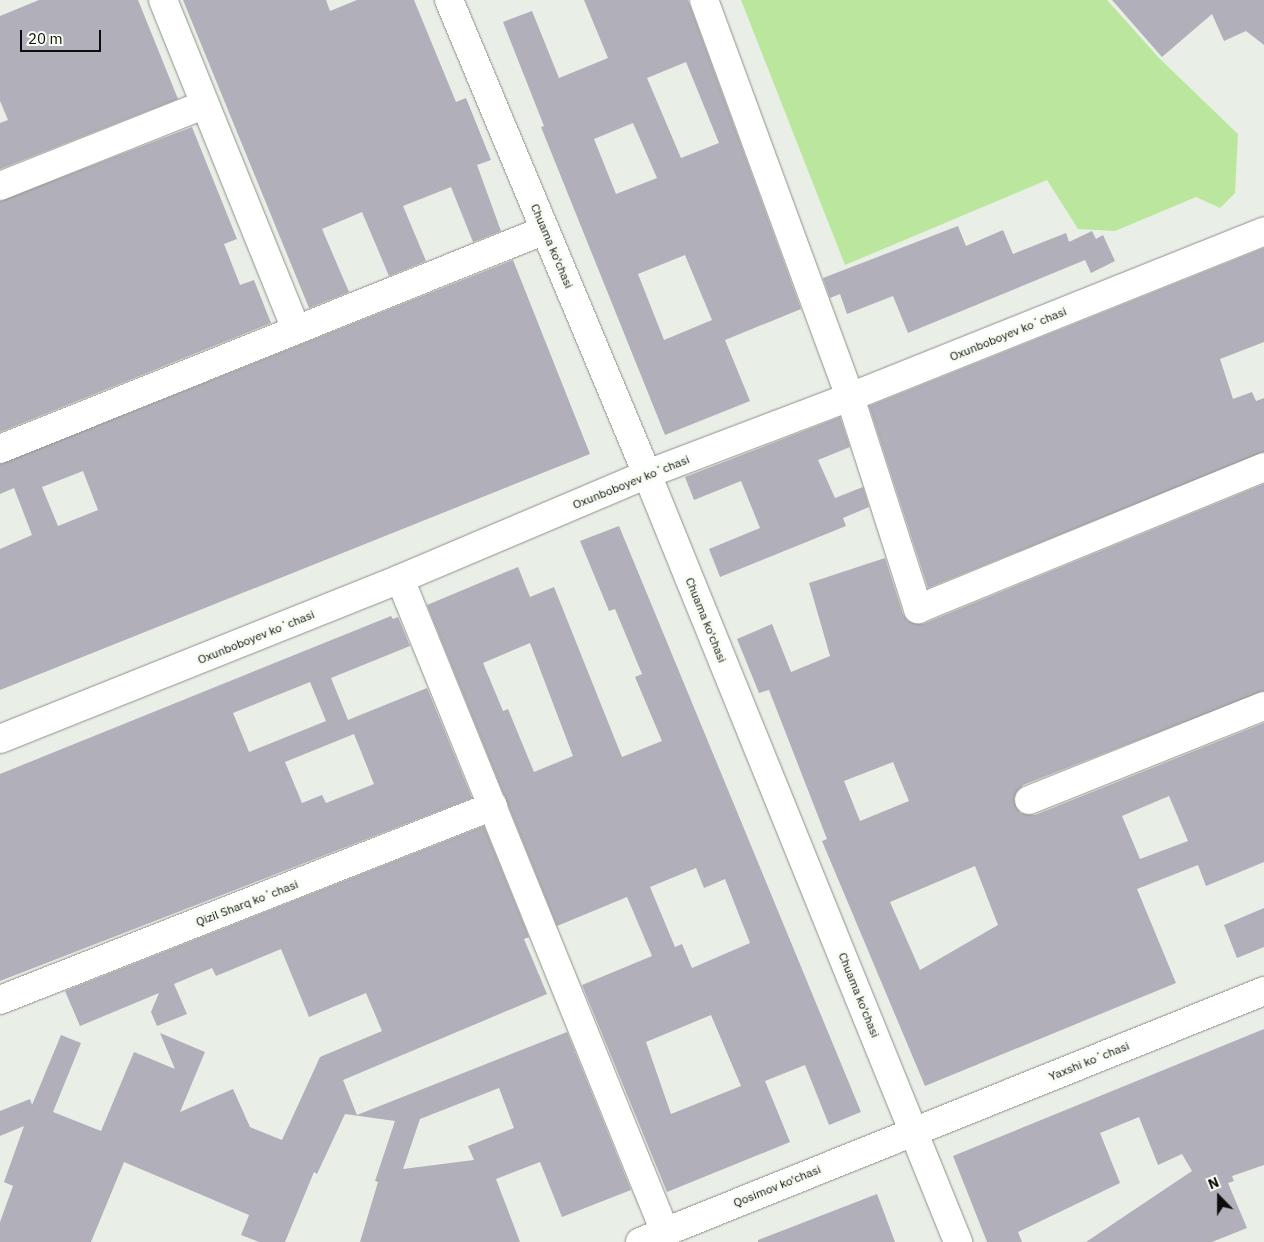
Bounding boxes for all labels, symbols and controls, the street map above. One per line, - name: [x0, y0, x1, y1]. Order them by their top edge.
- scale bar: [22, 20, 104, 52]
- text: 20 m: [28, 29, 63, 48]
- street label: Chuama ko'chasi: [528, 201, 576, 291]
- street label: Oxunboboyev koʻchasi: [947, 304, 1069, 364]
- street label: Oxunboboyev koʻchasi: [570, 452, 692, 512]
- street label: Chuama ko'chasi: [682, 575, 730, 665]
- street label: Oxunboboyev koʻchasi: [195, 607, 317, 667]
- street label: Qizil Sharq koʻchasi: [194, 877, 300, 929]
- street label: Chuama ko'chasi: [835, 950, 883, 1040]
- street label: Yaxshi koʻchasi: [1047, 1038, 1131, 1084]
- street label: Qosimov ko'chasi: [731, 1162, 823, 1210]
- north arrow: [1194, 1172, 1244, 1222]
- text: N: [1205, 1173, 1221, 1193]

